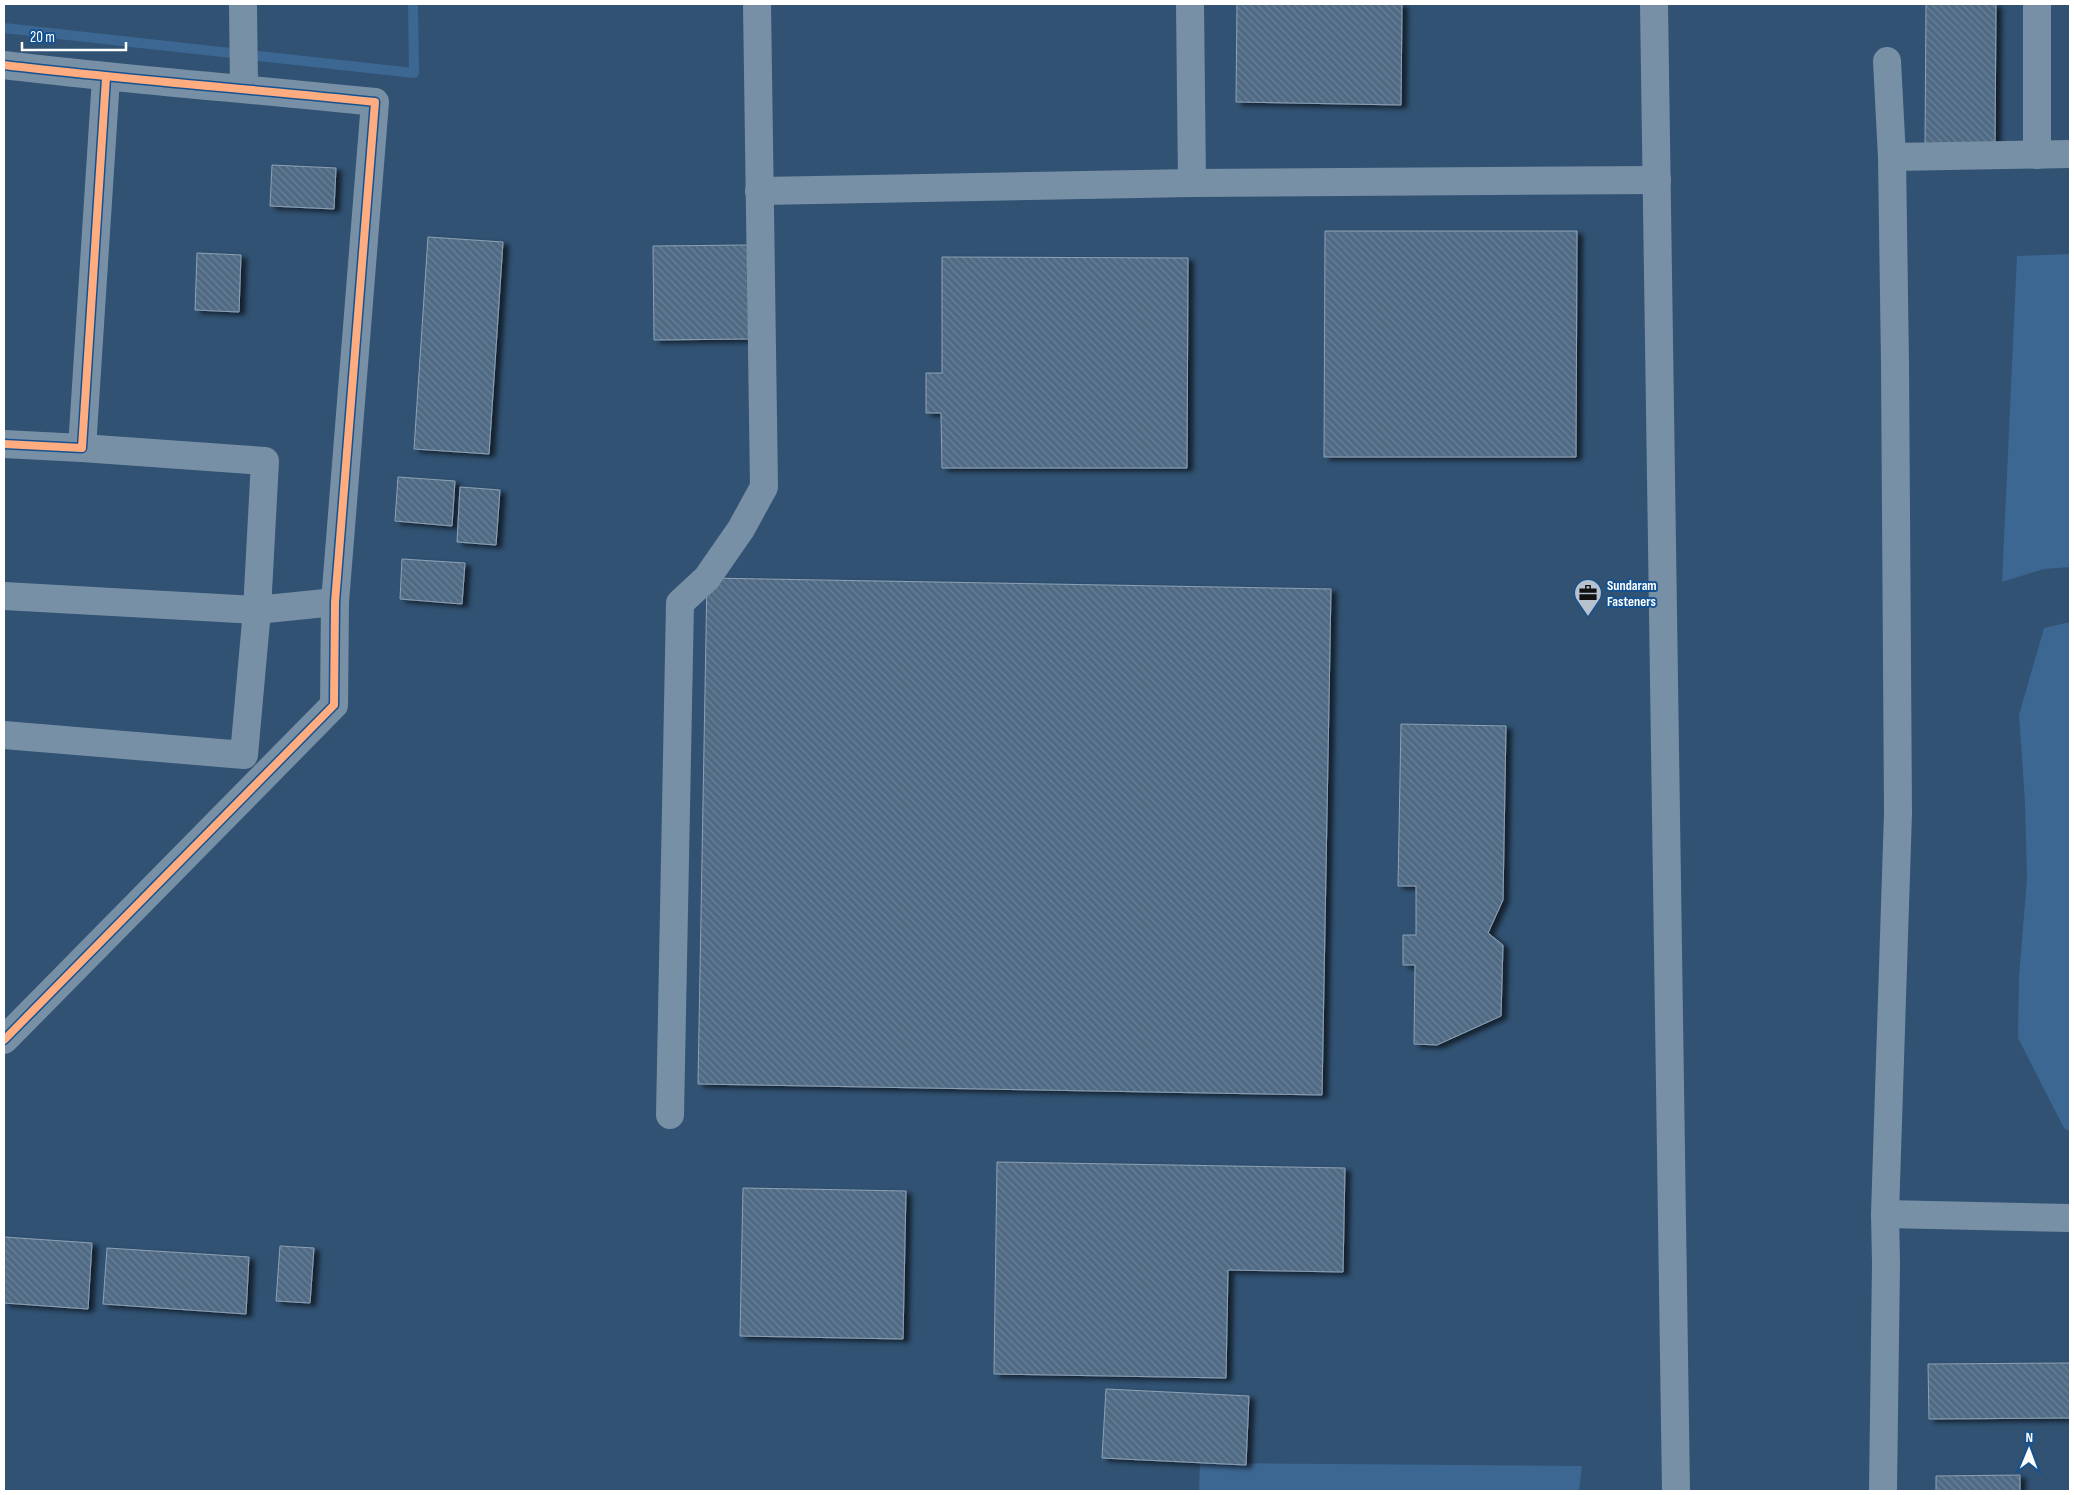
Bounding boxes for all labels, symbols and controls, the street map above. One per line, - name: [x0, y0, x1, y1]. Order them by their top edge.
- scale bar: [22, 20, 126, 52]
- text: 20 m: [30, 28, 55, 47]
- place label: Sundaram Fasteners: [1607, 577, 1657, 610]
- office icon: Sundaram Fasteners: [1573, 578, 1603, 617]
- north arrow: [2004, 1425, 2054, 1475]
- text: N: [2025, 1429, 2033, 1446]

